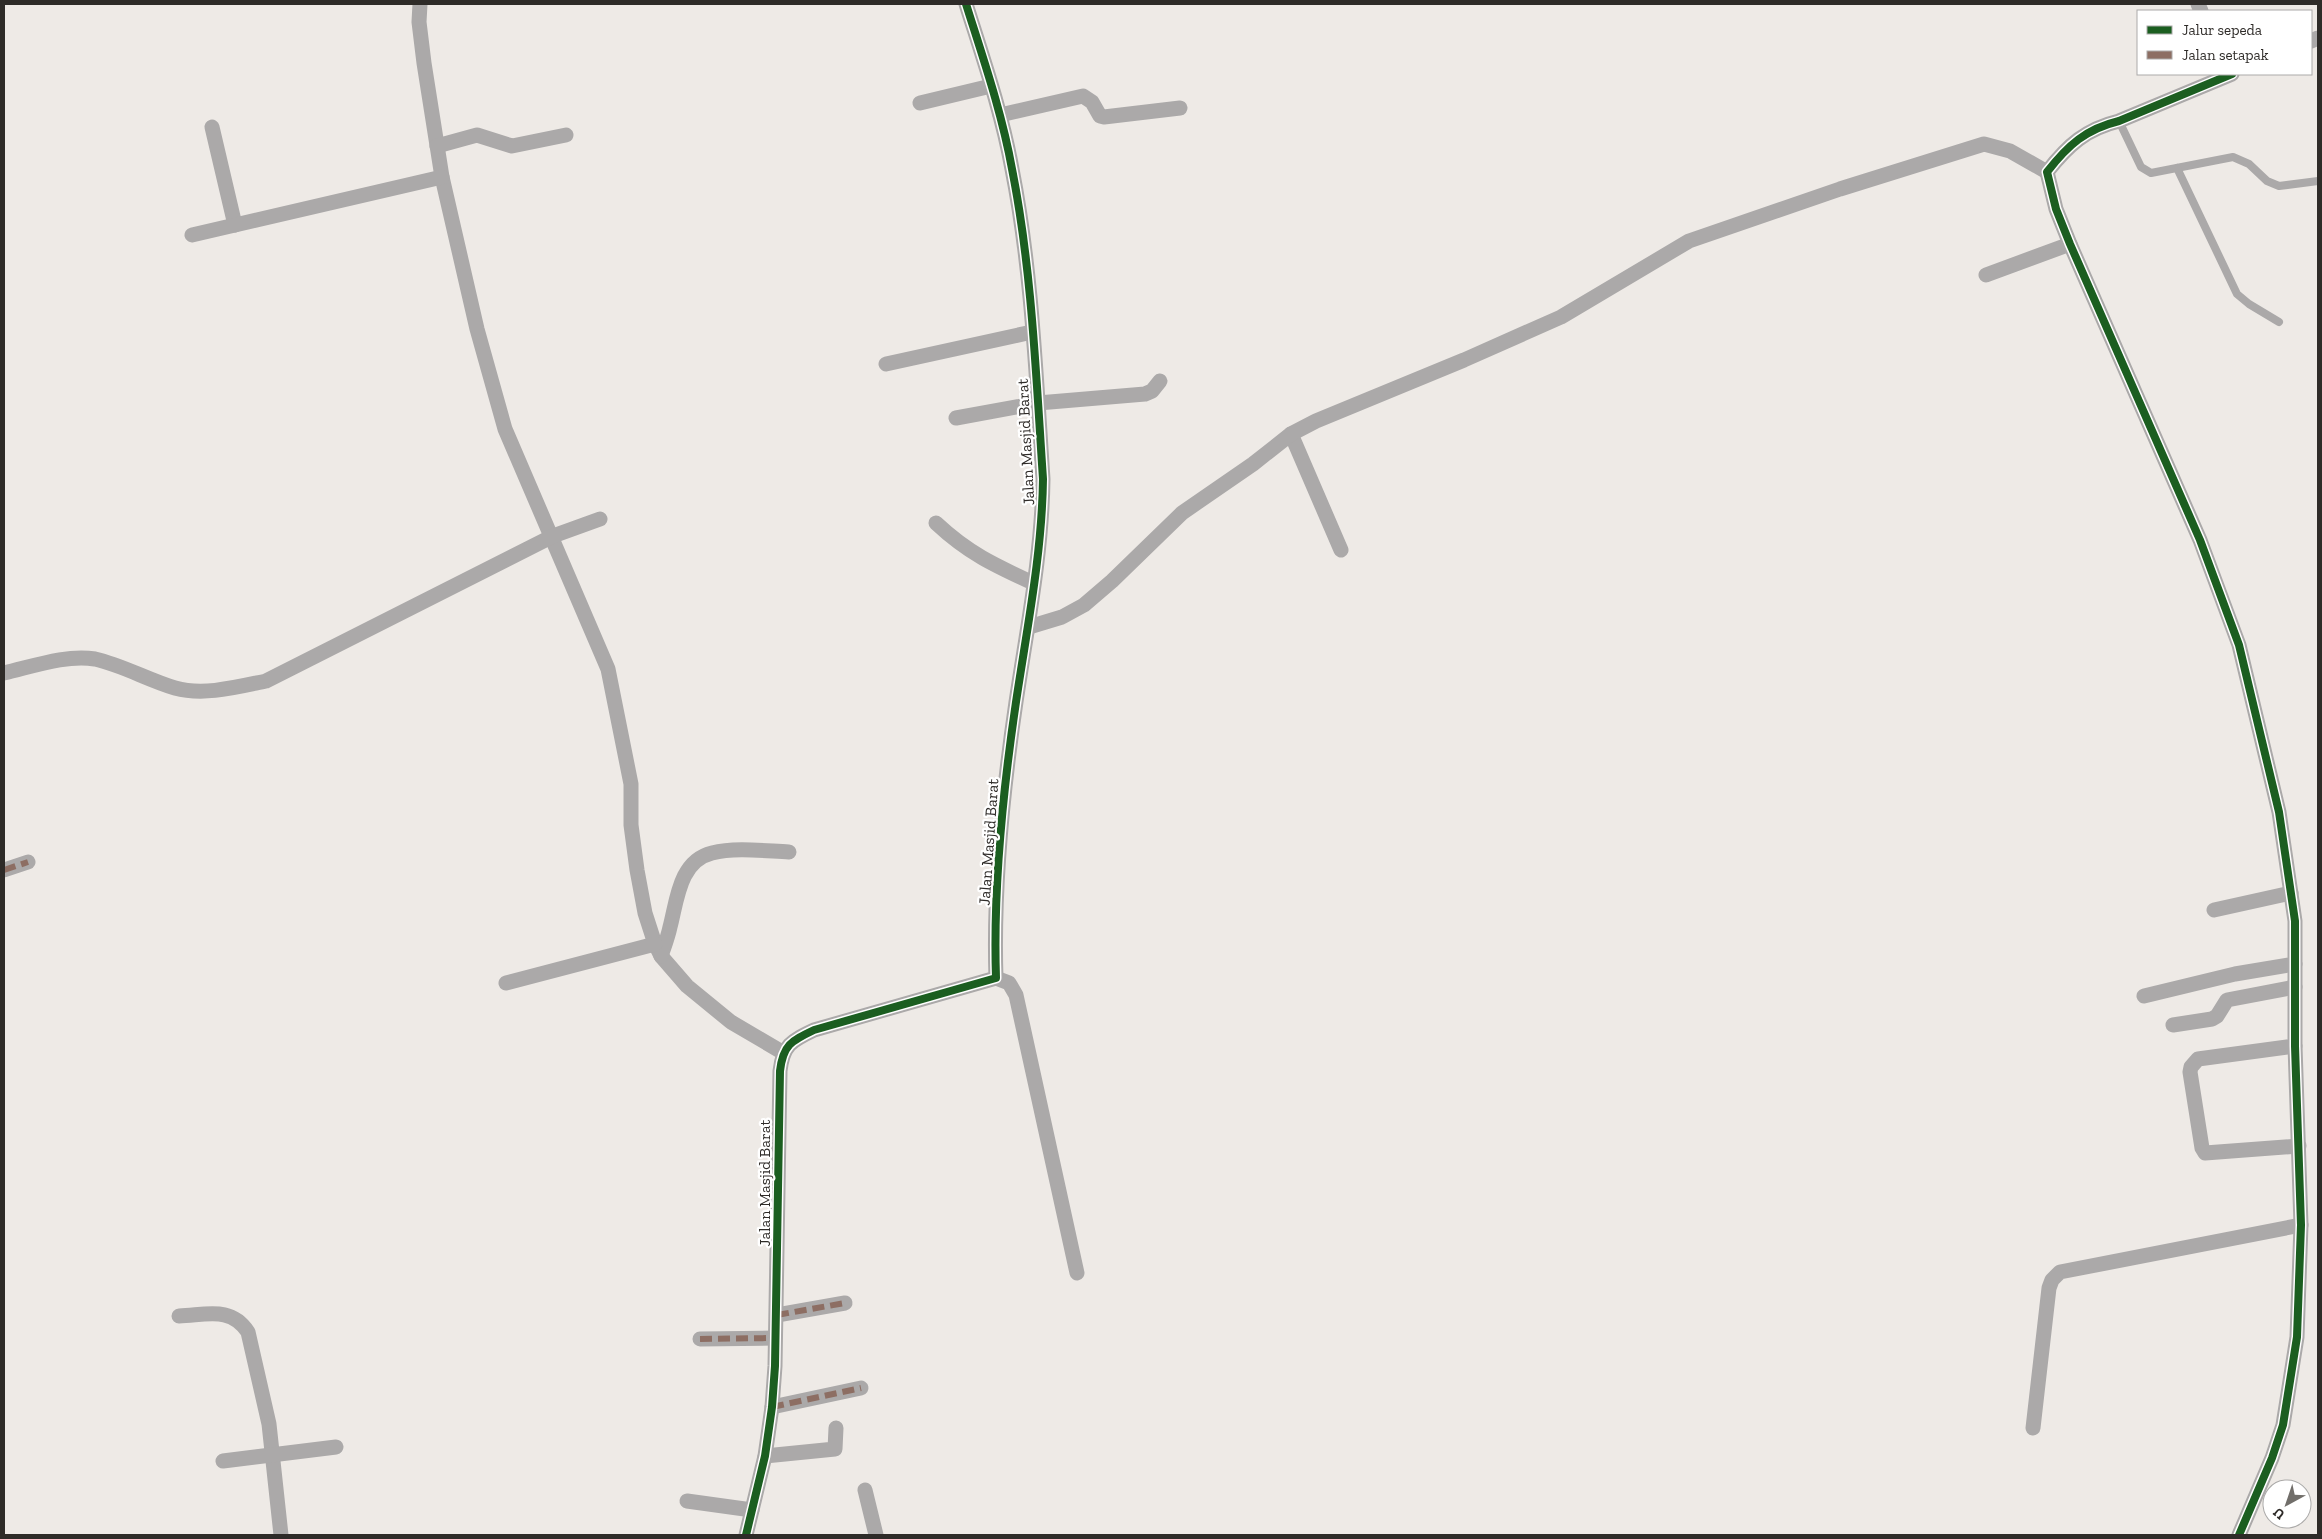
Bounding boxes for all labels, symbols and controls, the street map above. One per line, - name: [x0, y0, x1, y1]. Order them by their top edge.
- legend: [2137, 10, 2312, 75]
- text: Jalur sepeda: [2182, 21, 2262, 39]
- text: Jalan setapak: [2182, 46, 2269, 64]
- street label: Jalan Masjid Barat: [1013, 378, 1038, 506]
- street label: Jalan Masjid Barat: [975, 778, 1002, 906]
- street label: Jalan Masjid Barat: [755, 1120, 774, 1246]
- north arrow: [2262, 1479, 2312, 1529]
- text: U: [2270, 1504, 2288, 1523]

